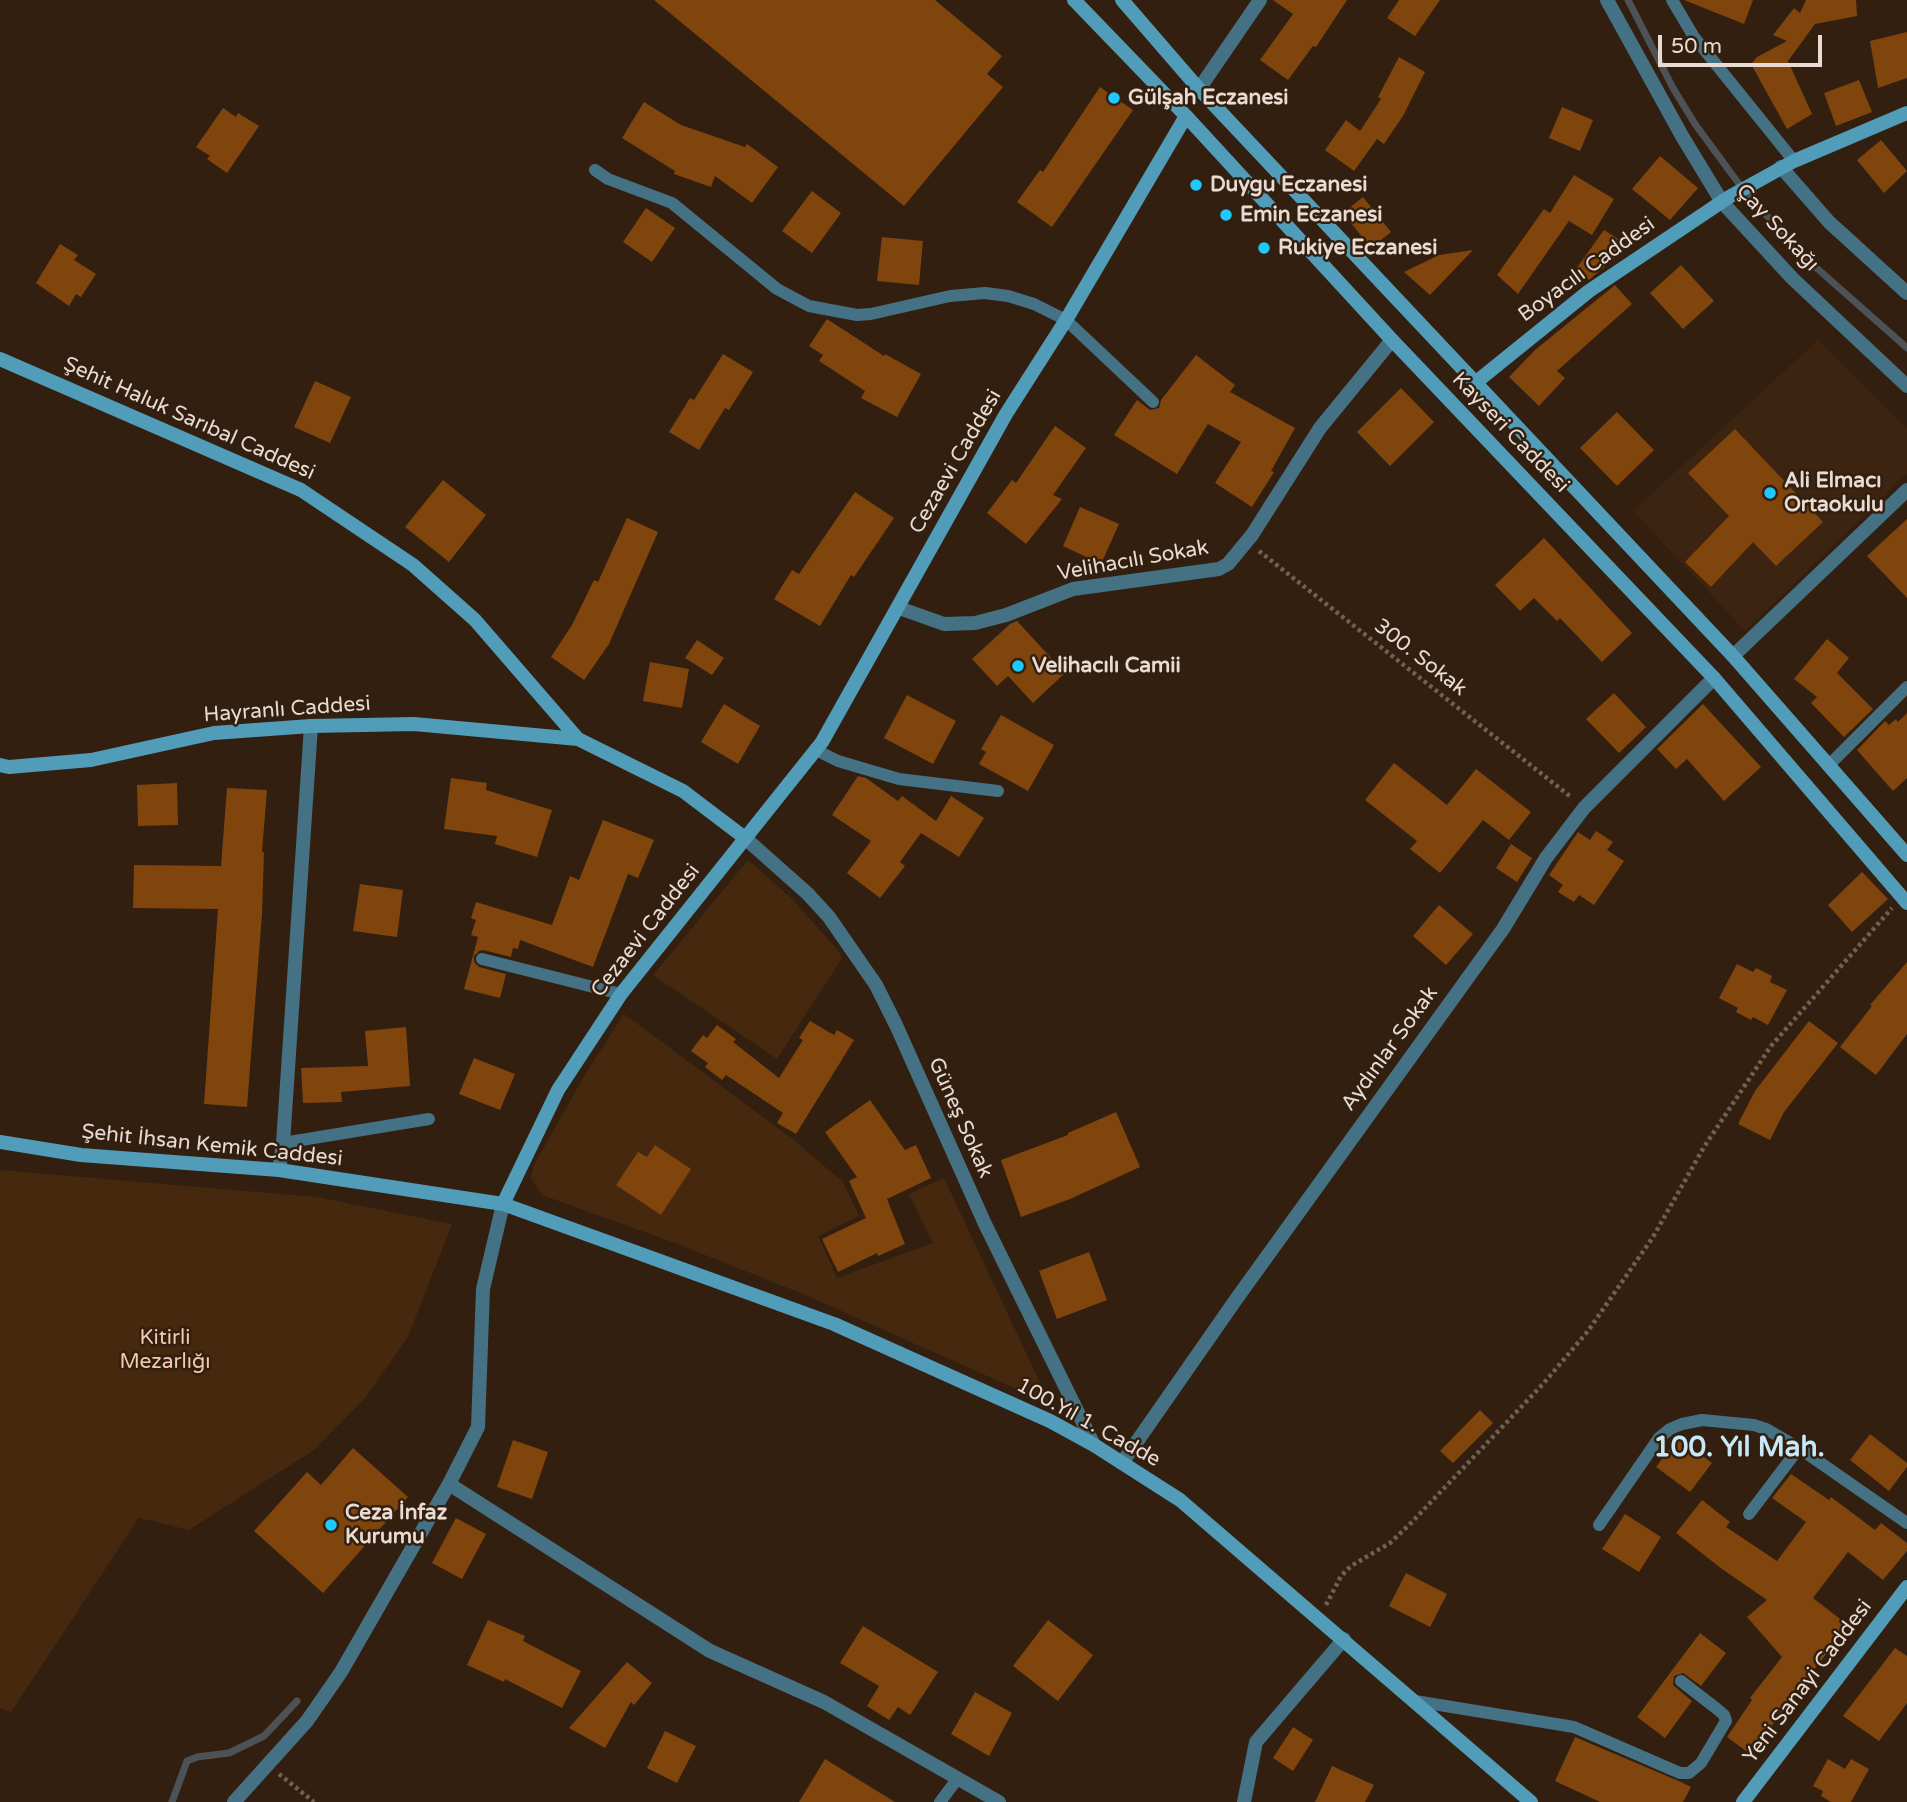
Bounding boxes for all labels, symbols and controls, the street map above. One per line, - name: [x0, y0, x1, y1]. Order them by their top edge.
- scale bar: [1662, 21, 1826, 65]
- text: 50 m: [1671, 34, 1722, 59]
- place label: Gülşah Eczanesi: [1128, 85, 1289, 111]
- marker: Gülşah Eczanesi: [1106, 90, 1122, 106]
- place label: Duygu Eczanesi: [1210, 172, 1368, 198]
- marker: Duygu Eczanesi: [1188, 177, 1204, 193]
- street label: Çay Sokağı: [1730, 179, 1824, 277]
- place label: Emin Eczanesi: [1240, 202, 1383, 228]
- marker: Emin Eczanesi: [1218, 207, 1234, 223]
- street label: Boyacılı Caddesi: [1514, 212, 1660, 328]
- place label: Rukiye Eczanesi: [1278, 235, 1437, 261]
- marker: Rukiye Eczanesi: [1256, 240, 1272, 256]
- street label: Şehit Haluk Sarıbal Caddesi: [59, 352, 319, 486]
- street label: Kayseri Caddesi: [1446, 368, 1574, 498]
- street label: Cezaevi Caddesi: [905, 386, 1007, 538]
- place label: Ali Elmacı Ortaokulu: [1784, 468, 1884, 518]
- marker: Ali Elmacı Ortaokulu: [1762, 485, 1778, 501]
- street label: Velihacılı Sokak: [1056, 535, 1210, 587]
- street label: 300. Sokak: [1369, 614, 1471, 702]
- place label: Velihacılı Camii: [1032, 653, 1181, 679]
- marker: Velihacılı Camii: [1010, 658, 1026, 674]
- street label: Hayranlı Caddesi: [203, 692, 371, 728]
- street label: Cezaevi Caddesi: [586, 859, 706, 1003]
- street label: Aydınlar Sokak: [1336, 982, 1444, 1116]
- street label: Güneş Sokak: [922, 1054, 998, 1182]
- street label: Şehit İhsan Kemik Caddesi: [80, 1120, 344, 1172]
- park label: Kitirli Mezarlığı: [119, 1325, 211, 1375]
- street label: 100.Yıl 1. Cadde: [1012, 1373, 1164, 1473]
- district label: 100. Yıl Mah.: [1653, 1432, 1825, 1466]
- place label: Ceza İnfaz Kurumu: [345, 1500, 447, 1550]
- marker: Ceza İnfaz Kurumu: [323, 1517, 339, 1533]
- street label: Yeni Sanayi Caddesi: [1738, 1595, 1878, 1769]

